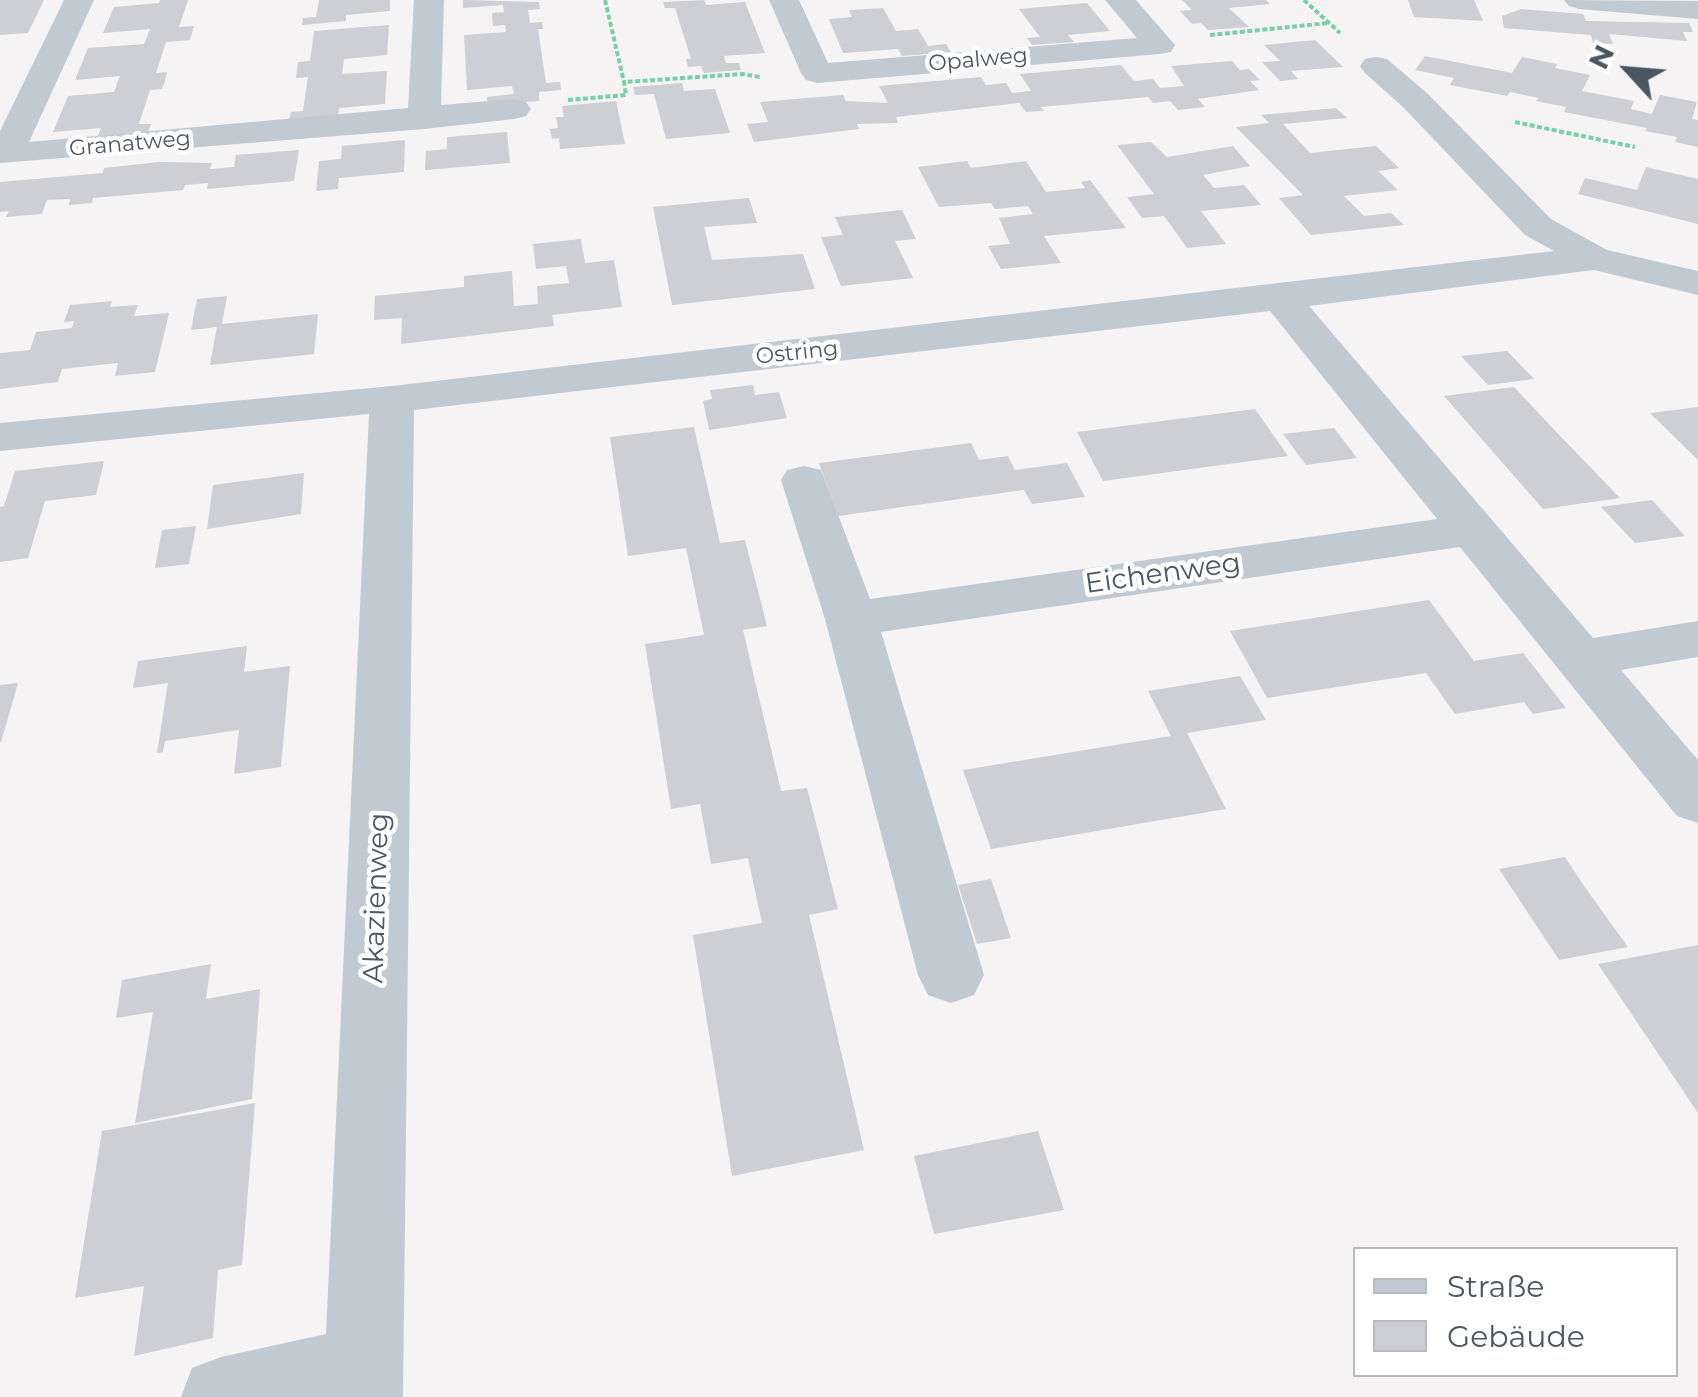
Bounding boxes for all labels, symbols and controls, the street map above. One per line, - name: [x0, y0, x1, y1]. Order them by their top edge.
- north arrow: [1578, 20, 1678, 120]
- text: N: [1581, 39, 1621, 74]
- street label: Opalweg: [927, 43, 1029, 77]
- street label: Granatweg: [68, 126, 192, 162]
- street label: Ostring: [755, 336, 839, 370]
- street label: Eichenweg: [1083, 546, 1243, 602]
- street label: Akazienweg: [357, 812, 397, 984]
- legend: [1353, 1247, 1678, 1377]
- text: Straße: [1447, 1268, 1544, 1305]
- text: Gebäude: [1447, 1318, 1585, 1355]

